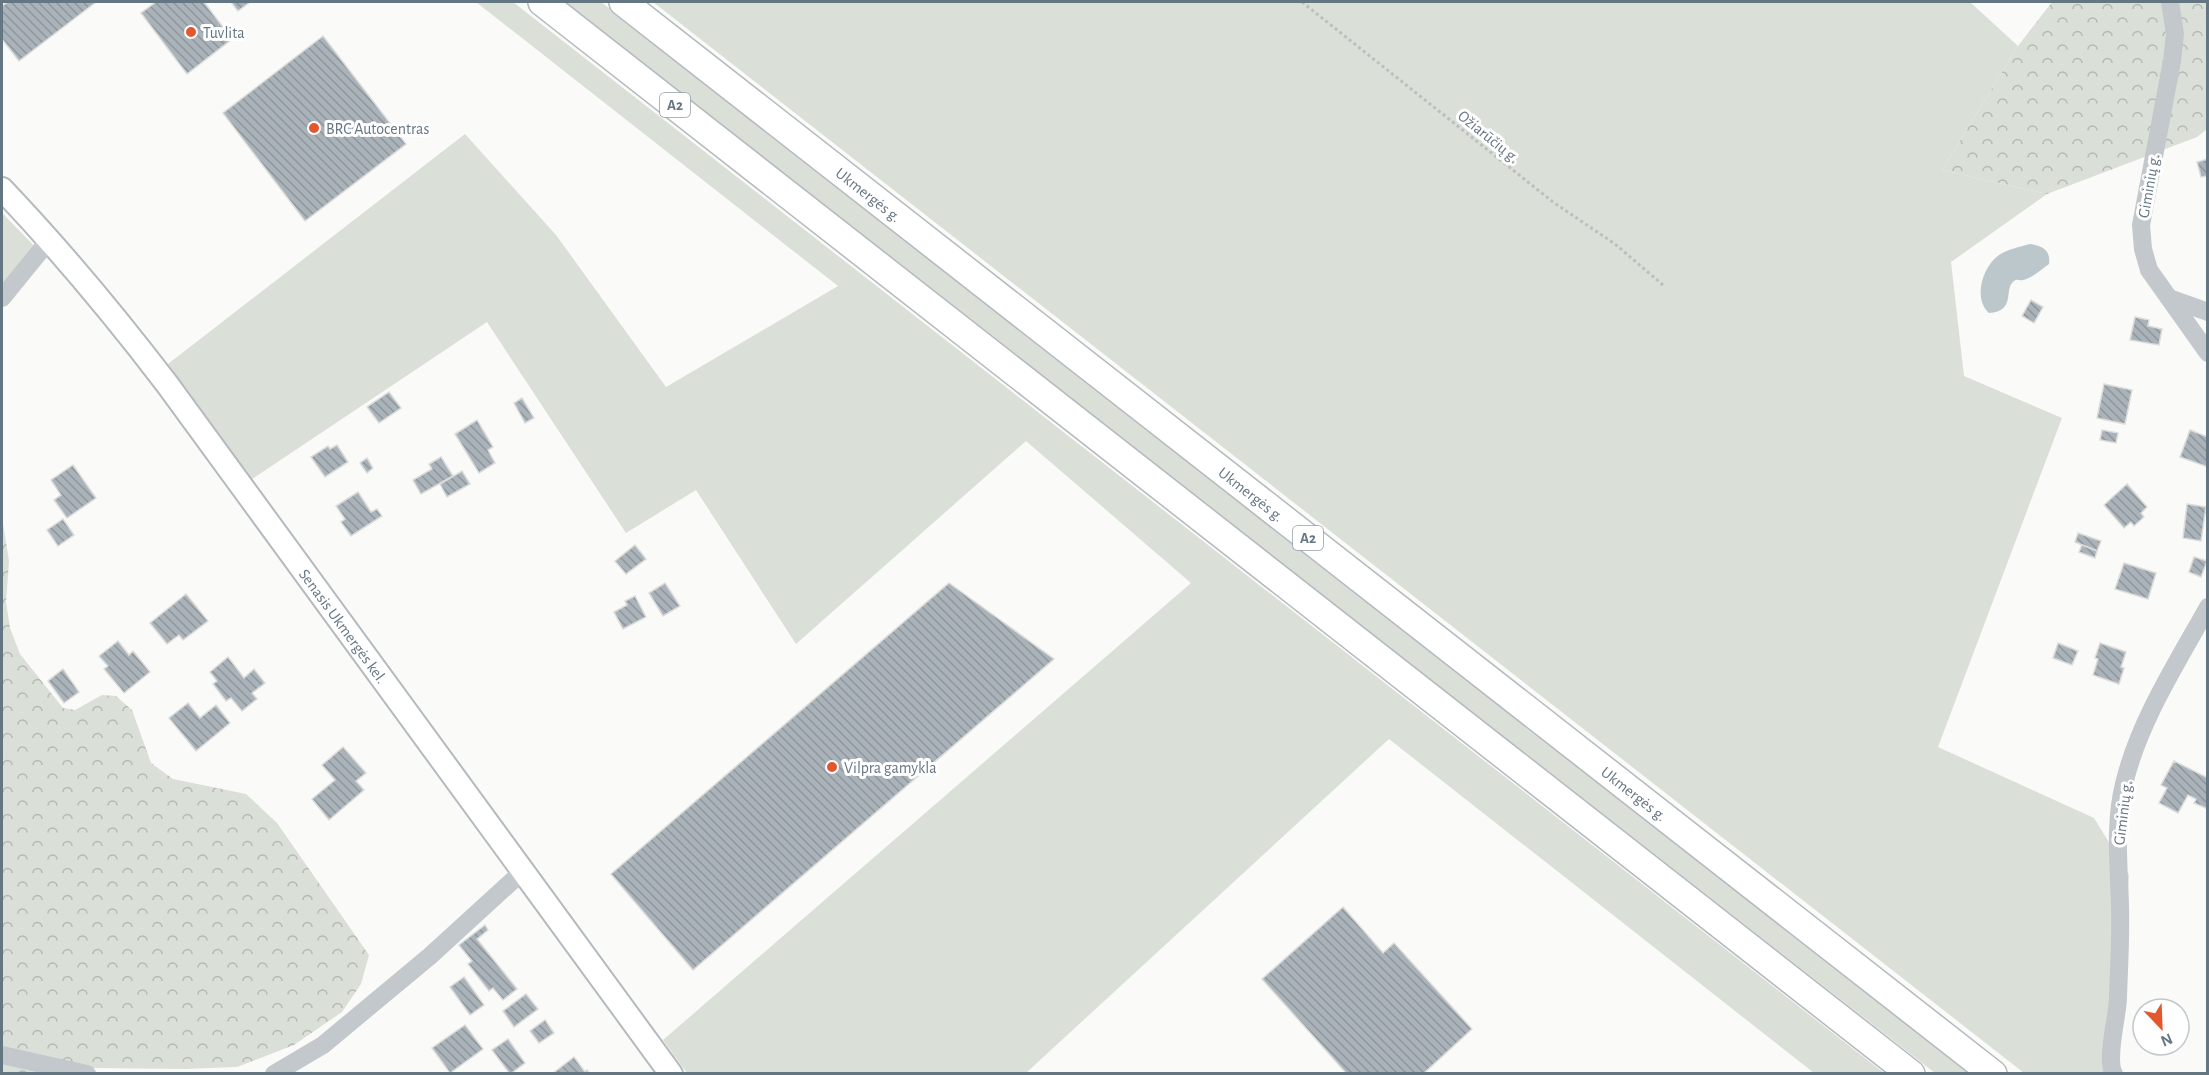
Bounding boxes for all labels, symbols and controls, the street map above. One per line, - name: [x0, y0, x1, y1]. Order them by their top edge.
- marker: Tuvlita: [184, 25, 198, 39]
- place label: Tuvlita: [203, 25, 245, 41]
- road number: A2: [660, 93, 690, 117]
- street label: Ožiarūčių g.: [1455, 107, 1522, 166]
- marker: BRC Autocentras: [307, 121, 321, 135]
- place label: BRC Autocentras: [326, 121, 429, 137]
- street label: Giminių g.: [2136, 153, 2162, 219]
- street label: Ukmergės g.: [832, 165, 904, 225]
- street label: Ukmergės g.: [1215, 464, 1286, 525]
- road number: A2: [1293, 526, 1323, 550]
- street label: Senasis Ukmergės kel.: [296, 566, 390, 686]
- marker: Vilpra gamykla: [825, 760, 839, 774]
- place label: Vilpra gamykla: [844, 760, 937, 777]
- street label: Ukmergės g.: [1598, 764, 1669, 824]
- street label: Giminių g.: [2111, 780, 2135, 846]
- north arrow: [2131, 997, 2191, 1057]
- text: N: [2158, 1030, 2175, 1049]

